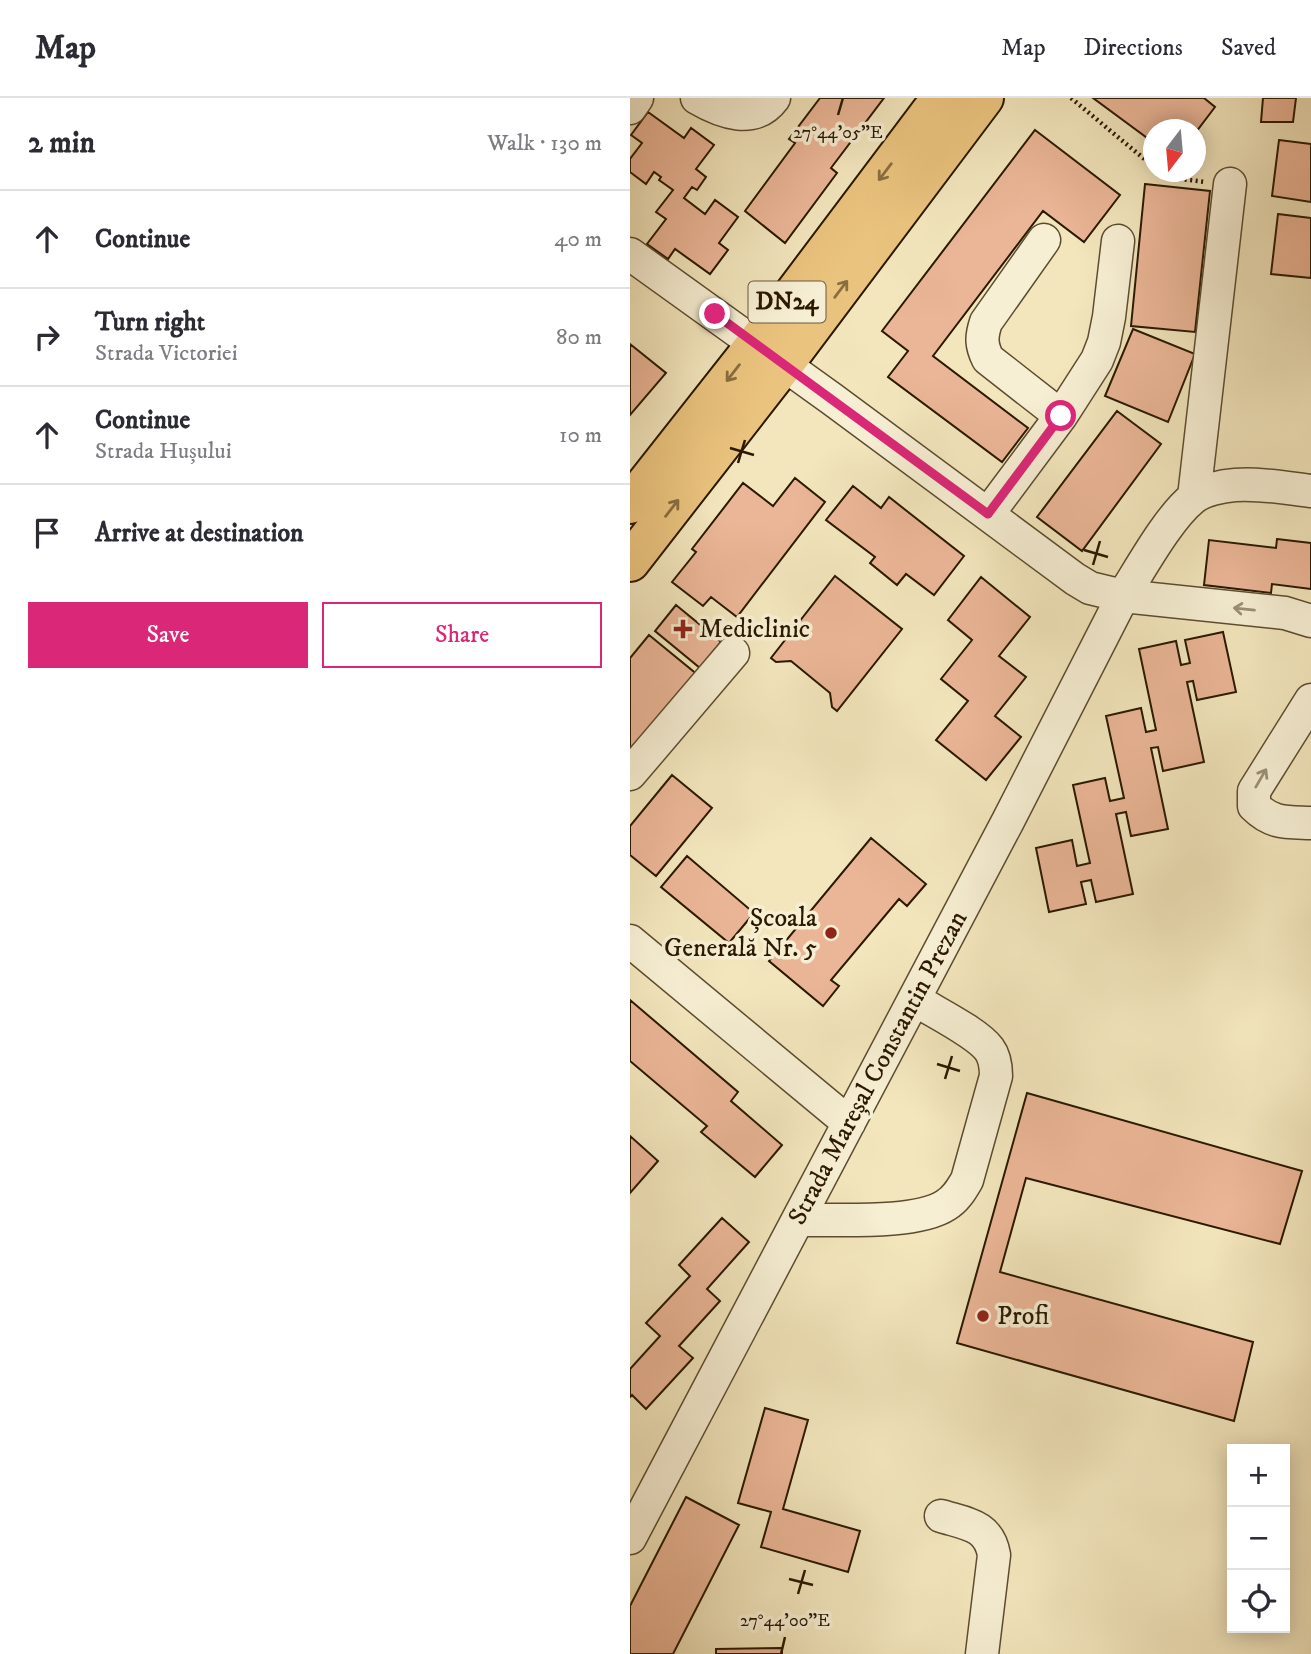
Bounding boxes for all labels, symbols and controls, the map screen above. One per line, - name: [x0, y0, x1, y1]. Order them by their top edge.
- text: Map: [35, 28, 96, 69]
- text: Map: [1001, 33, 1046, 63]
- text: Directions: [1084, 33, 1183, 63]
- text: Saved: [1221, 33, 1276, 63]
- north arrow: [1143, 119, 1206, 182]
- text: 27°44'05"E: [793, 122, 883, 144]
- text: 2 min: [28, 125, 95, 162]
- text: Walk · 130 m: [487, 129, 602, 158]
- one-way arrow: [877, 162, 892, 181]
- icon: ahead: [28, 220, 66, 258]
- text: Continue: [95, 223, 190, 256]
- text: 40 m: [554, 225, 602, 254]
- one-way arrow: [833, 280, 848, 298]
- road number: DN24: [748, 282, 826, 322]
- route end: [699, 298, 730, 329]
- text: Turn right: [95, 306, 205, 339]
- icon: right: [28, 318, 66, 356]
- text: 80 m: [556, 323, 602, 352]
- text: Strada Victoriei: [95, 339, 238, 368]
- one-way arrow: [725, 363, 740, 382]
- route start: [1045, 400, 1076, 431]
- text: Continue: [95, 404, 190, 437]
- icon: ahead: [28, 416, 66, 454]
- text: 10 m: [559, 421, 602, 450]
- text: Strada Hușului: [95, 437, 232, 466]
- one-way arrow: [665, 499, 680, 517]
- icon: arrive: [28, 514, 66, 552]
- text: Arrive at destination: [95, 517, 304, 550]
- button: Save: [28, 602, 308, 668]
- button: Share: [322, 602, 602, 668]
- one-way arrow: [1233, 602, 1256, 615]
- place label: Mediclinic: [699, 613, 810, 646]
- marker: Mediclinic: [673, 619, 693, 639]
- one-way arrow: [1255, 768, 1269, 788]
- place label: Școala Generală Nr. 5: [664, 902, 817, 965]
- street label: Strada Mareșal Constantin Prezan: [781, 905, 975, 1231]
- marker: Școala Generală Nr. 5: [823, 925, 839, 941]
- place label: Profi: [997, 1300, 1049, 1333]
- marker: Profi: [975, 1308, 991, 1324]
- map controls: [1227, 1444, 1290, 1633]
- button: +: [1227, 1444, 1290, 1507]
- button: −: [1227, 1507, 1290, 1570]
- button: locate: [1227, 1570, 1290, 1633]
- text: 27°44'00"E: [740, 1610, 830, 1632]

